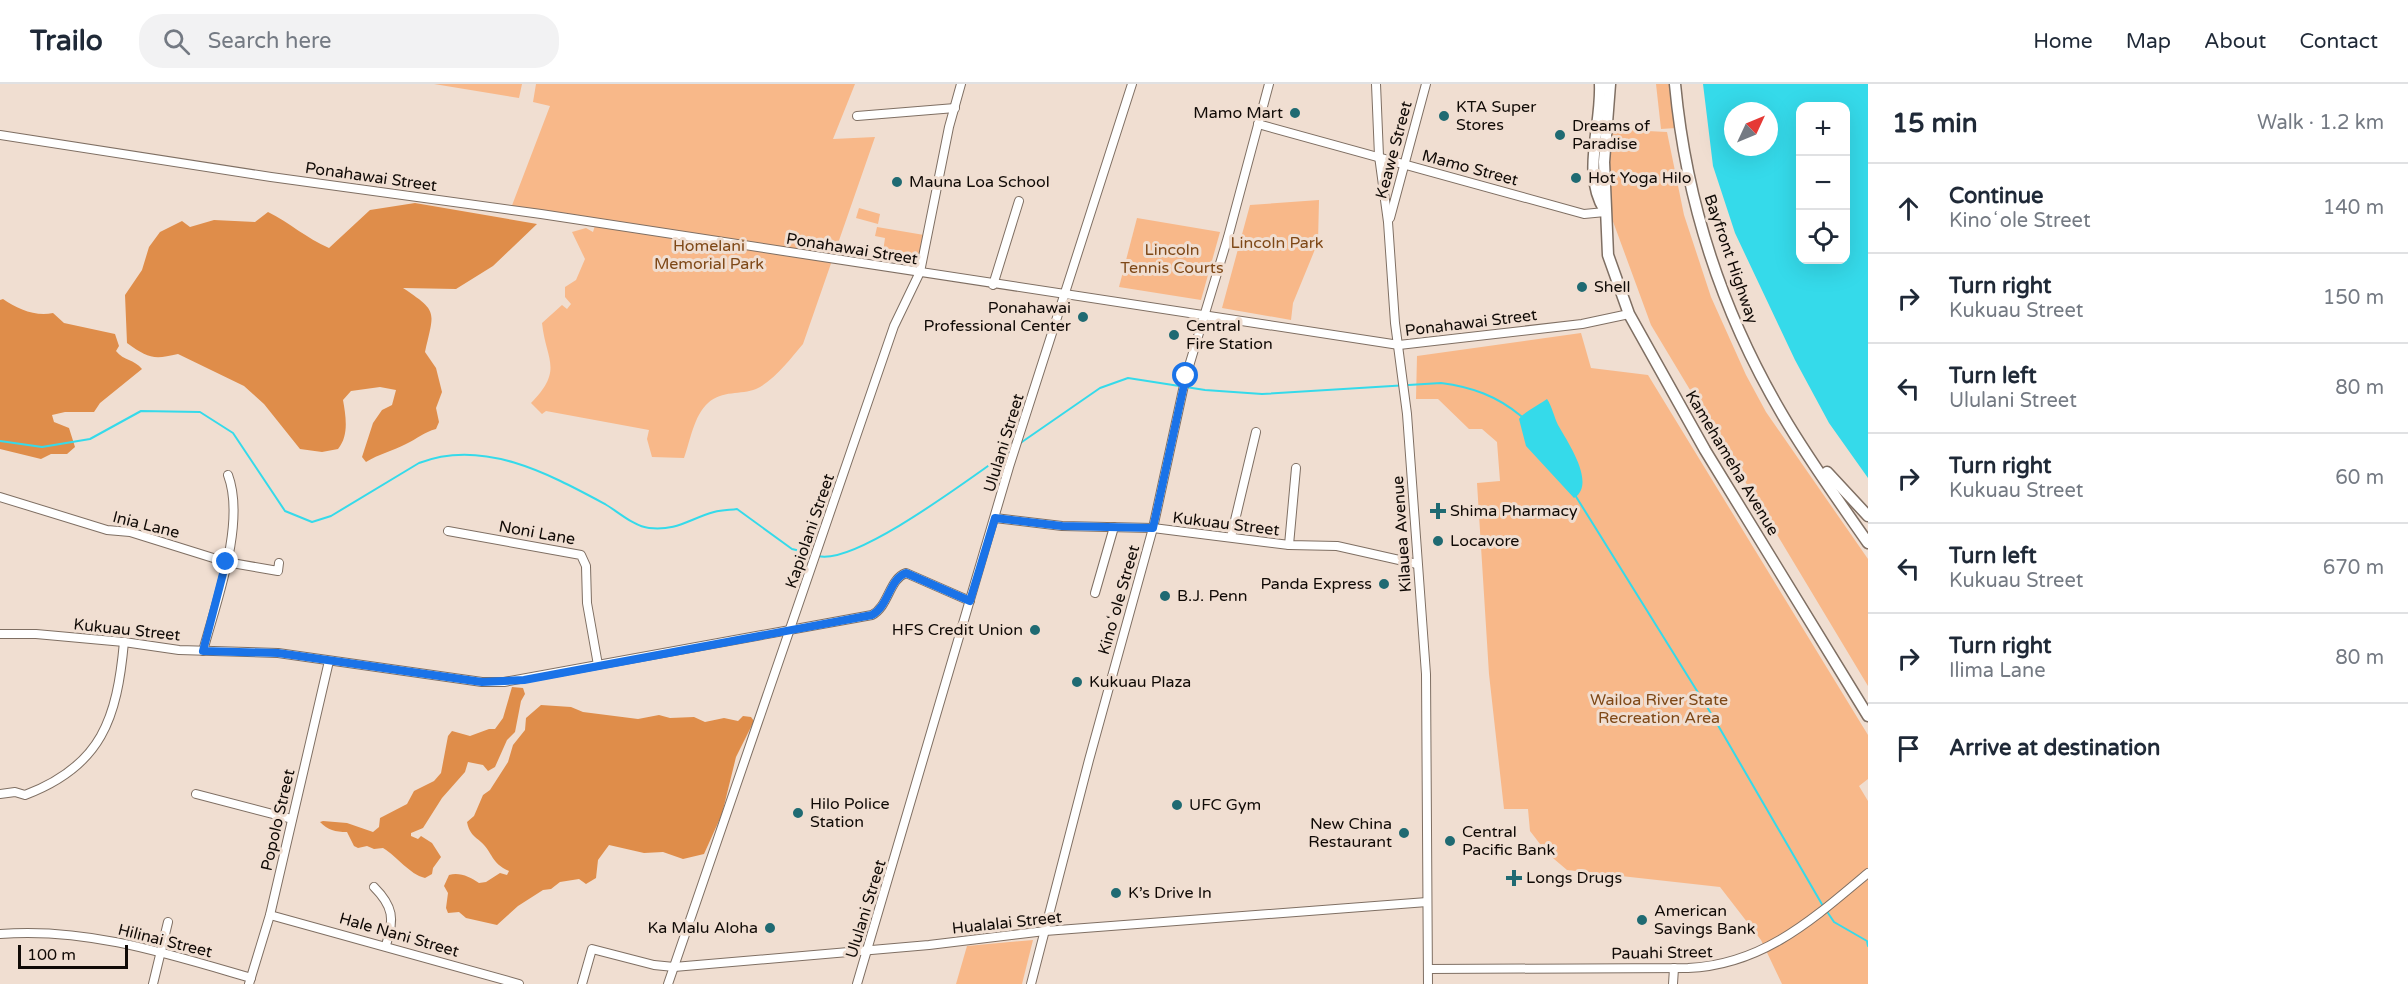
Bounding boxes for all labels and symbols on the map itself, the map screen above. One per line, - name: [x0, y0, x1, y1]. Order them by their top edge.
- place label: KTA Super Stores: [1456, 97, 1537, 135]
- street label: Keawe Street: [1371, 99, 1417, 201]
- north arrow: [1724, 102, 1778, 156]
- place label: Mamo Mart: [1193, 103, 1283, 123]
- marker: Mamo Mart: [1288, 106, 1302, 120]
- marker: KTA Super Stores: [1437, 109, 1451, 123]
- place label: Dreams of Paradise: [1572, 116, 1651, 154]
- marker: Dreams of Paradise: [1553, 128, 1567, 142]
- street label: Mamo Street: [1420, 146, 1520, 190]
- street label: Ponahawai Street: [304, 158, 438, 196]
- place label: Hot Yoga Hilo: [1588, 168, 1691, 188]
- marker: Hot Yoga Hilo: [1569, 171, 1583, 185]
- place label: Mauna Loa School: [909, 172, 1050, 192]
- marker: Mauna Loa School: [890, 175, 904, 189]
- street label: Bayfront Highway: [1699, 192, 1763, 327]
- street label: Ponahawai Street: [785, 229, 919, 269]
- park label: Lincoln Park: [1230, 233, 1324, 253]
- park label: Homelani Memorial Park: [654, 236, 764, 274]
- park label: Lincoln Tennis Courts: [1120, 240, 1224, 278]
- place label: Shell: [1594, 277, 1631, 297]
- marker: Shell: [1575, 280, 1589, 294]
- place label: Ponahawai Professional Center: [924, 298, 1072, 336]
- street label: Ponahawai Street: [1404, 305, 1538, 341]
- marker: Ponahawai Professional Center: [1076, 310, 1090, 324]
- place label: Central Fire Station: [1186, 316, 1273, 354]
- marker: Central Fire Station: [1167, 328, 1181, 342]
- route start: [1172, 362, 1198, 388]
- street label: Kamehameha Avenue: [1681, 387, 1783, 539]
- street label: Ululani Street: [979, 391, 1029, 495]
- street label: Kapiolani Street: [781, 471, 839, 591]
- street label: Kilauea Avenue: [1388, 475, 1416, 593]
- place label: Shima Pharmacy: [1450, 501, 1578, 521]
- marker: Shima Pharmacy: [1431, 504, 1445, 518]
- street label: Inia Lane: [110, 507, 182, 543]
- street label: Kukuau Street: [1171, 508, 1281, 540]
- street label: Noni Lane: [497, 516, 577, 550]
- place label: Locavore: [1450, 531, 1519, 551]
- marker: Locavore: [1431, 534, 1445, 548]
- street label: Kinoʻole Street: [1094, 543, 1144, 657]
- route end: [212, 548, 238, 574]
- place label: Panda Express: [1260, 574, 1372, 594]
- marker: Panda Express: [1377, 577, 1391, 591]
- place label: B.J. Penn: [1177, 586, 1248, 606]
- marker: B.J. Penn: [1158, 589, 1172, 603]
- street label: Kukuau Street: [72, 614, 182, 646]
- place label: HFS Credit Union: [892, 620, 1023, 640]
- marker: HFS Credit Union: [1028, 623, 1042, 637]
- place label: Kukuau Plaza: [1089, 672, 1191, 692]
- marker: Kukuau Plaza: [1070, 675, 1084, 689]
- park label: Wailoa River State Recreation Area: [1590, 690, 1728, 728]
- street label: Popolo Street: [257, 767, 299, 873]
- place label: Hilo Police Station: [810, 794, 890, 832]
- place label: UFC Gym: [1189, 795, 1261, 815]
- marker: UFC Gym: [1170, 798, 1184, 812]
- marker: Hilo Police Station: [791, 806, 805, 820]
- place label: New China Restaurant: [1308, 814, 1392, 852]
- place label: Central Pacific Bank: [1462, 822, 1556, 860]
- marker: New China Restaurant: [1397, 826, 1411, 840]
- marker: Central Pacific Bank: [1443, 834, 1457, 848]
- street label: Ululani Street: [841, 857, 891, 961]
- place label: Longs Drugs: [1526, 868, 1622, 888]
- marker: Longs Drugs: [1507, 871, 1521, 885]
- place label: K’s Drive In: [1128, 883, 1212, 903]
- marker: K’s Drive In: [1109, 886, 1123, 900]
- place label: American Savings Bank: [1654, 901, 1756, 939]
- street label: Hualalai Street: [951, 907, 1063, 939]
- street label: Hale Nani Street: [337, 908, 461, 962]
- marker: American Savings Bank: [1635, 913, 1649, 927]
- place label: Ka Malu Aloha: [648, 918, 758, 938]
- street label: Hilinai Street: [116, 920, 214, 962]
- marker: Ka Malu Aloha: [763, 921, 777, 935]
- scale bar: [18, 942, 128, 970]
- street label: Pauahi Street: [1611, 942, 1713, 964]

